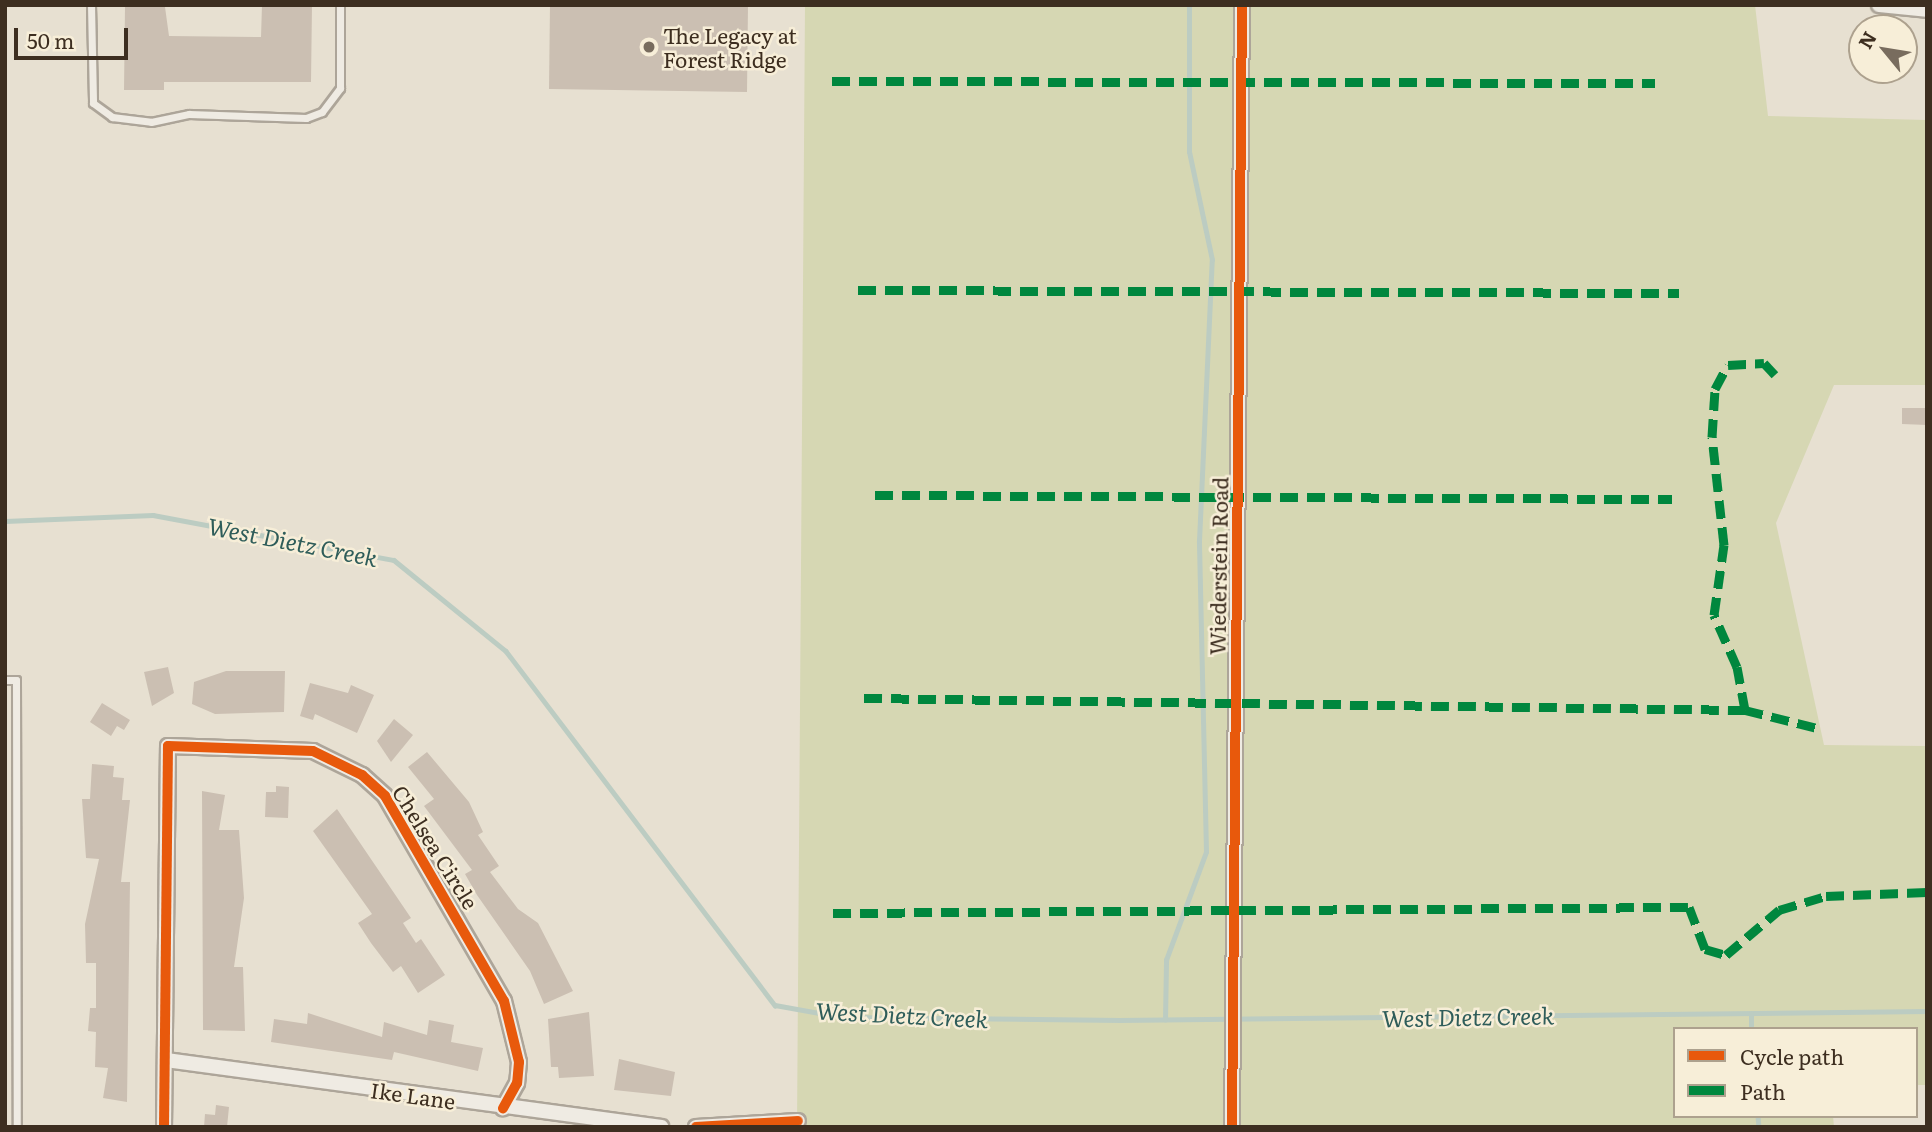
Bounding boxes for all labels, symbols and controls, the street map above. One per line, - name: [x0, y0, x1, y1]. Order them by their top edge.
- scale bar: [18, 14, 131, 58]
- north arrow: [1848, 14, 1918, 84]
- place label: The Legacy at Forest Ridge: [663, 22, 797, 72]
- text: 50 m: [27, 24, 74, 55]
- text: N: [1850, 26, 1883, 53]
- marker: The Legacy at Forest Ridge: [641, 39, 657, 55]
- street label: Wiederstein Road: [1204, 477, 1232, 655]
- water label: West Dietz Creek: [206, 511, 380, 571]
- street label: Chelsea Circle: [388, 780, 484, 914]
- water label: West Dietz Creek: [815, 996, 989, 1032]
- water label: West Dietz Creek: [1382, 1001, 1554, 1031]
- legend: [1673, 1027, 1918, 1118]
- text: Cycle path: [1740, 1040, 1844, 1071]
- text: Path: [1740, 1075, 1786, 1106]
- street label: Ike Lane: [369, 1077, 457, 1113]

